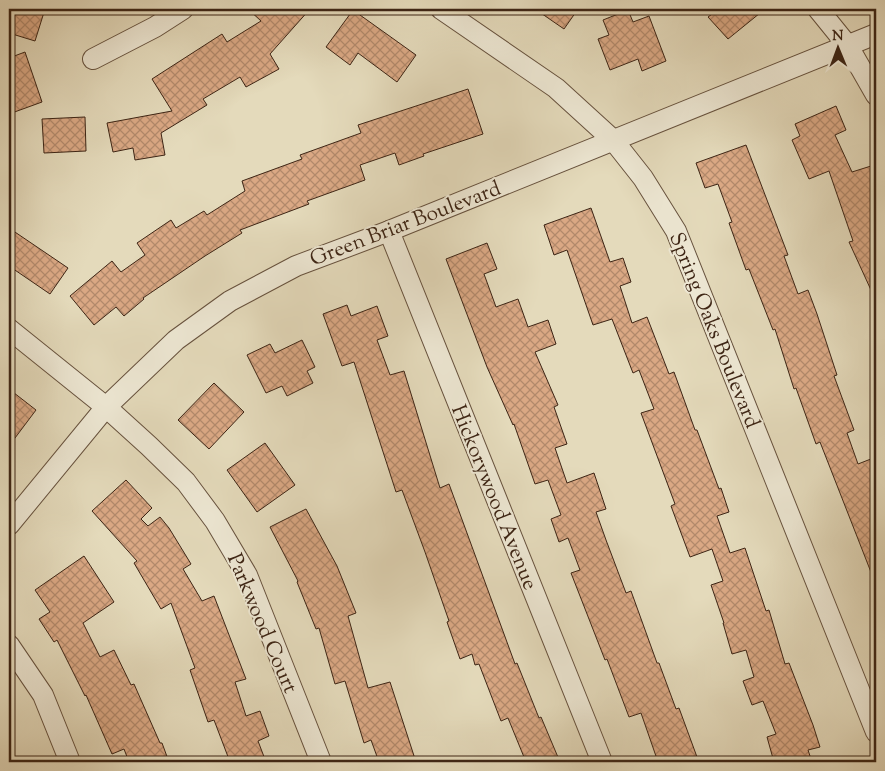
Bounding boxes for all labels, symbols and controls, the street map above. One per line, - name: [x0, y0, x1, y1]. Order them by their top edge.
- north arrow: [812, 22, 862, 72]
- text: N: [832, 27, 844, 47]
- street label: Green Briar Boulevard: [306, 175, 506, 275]
- street label: Spring Oaks Boulevard: [660, 228, 766, 433]
- street label: Hickorywood Avenue: [442, 401, 544, 595]
- street label: Parkwood Court: [218, 549, 304, 698]

